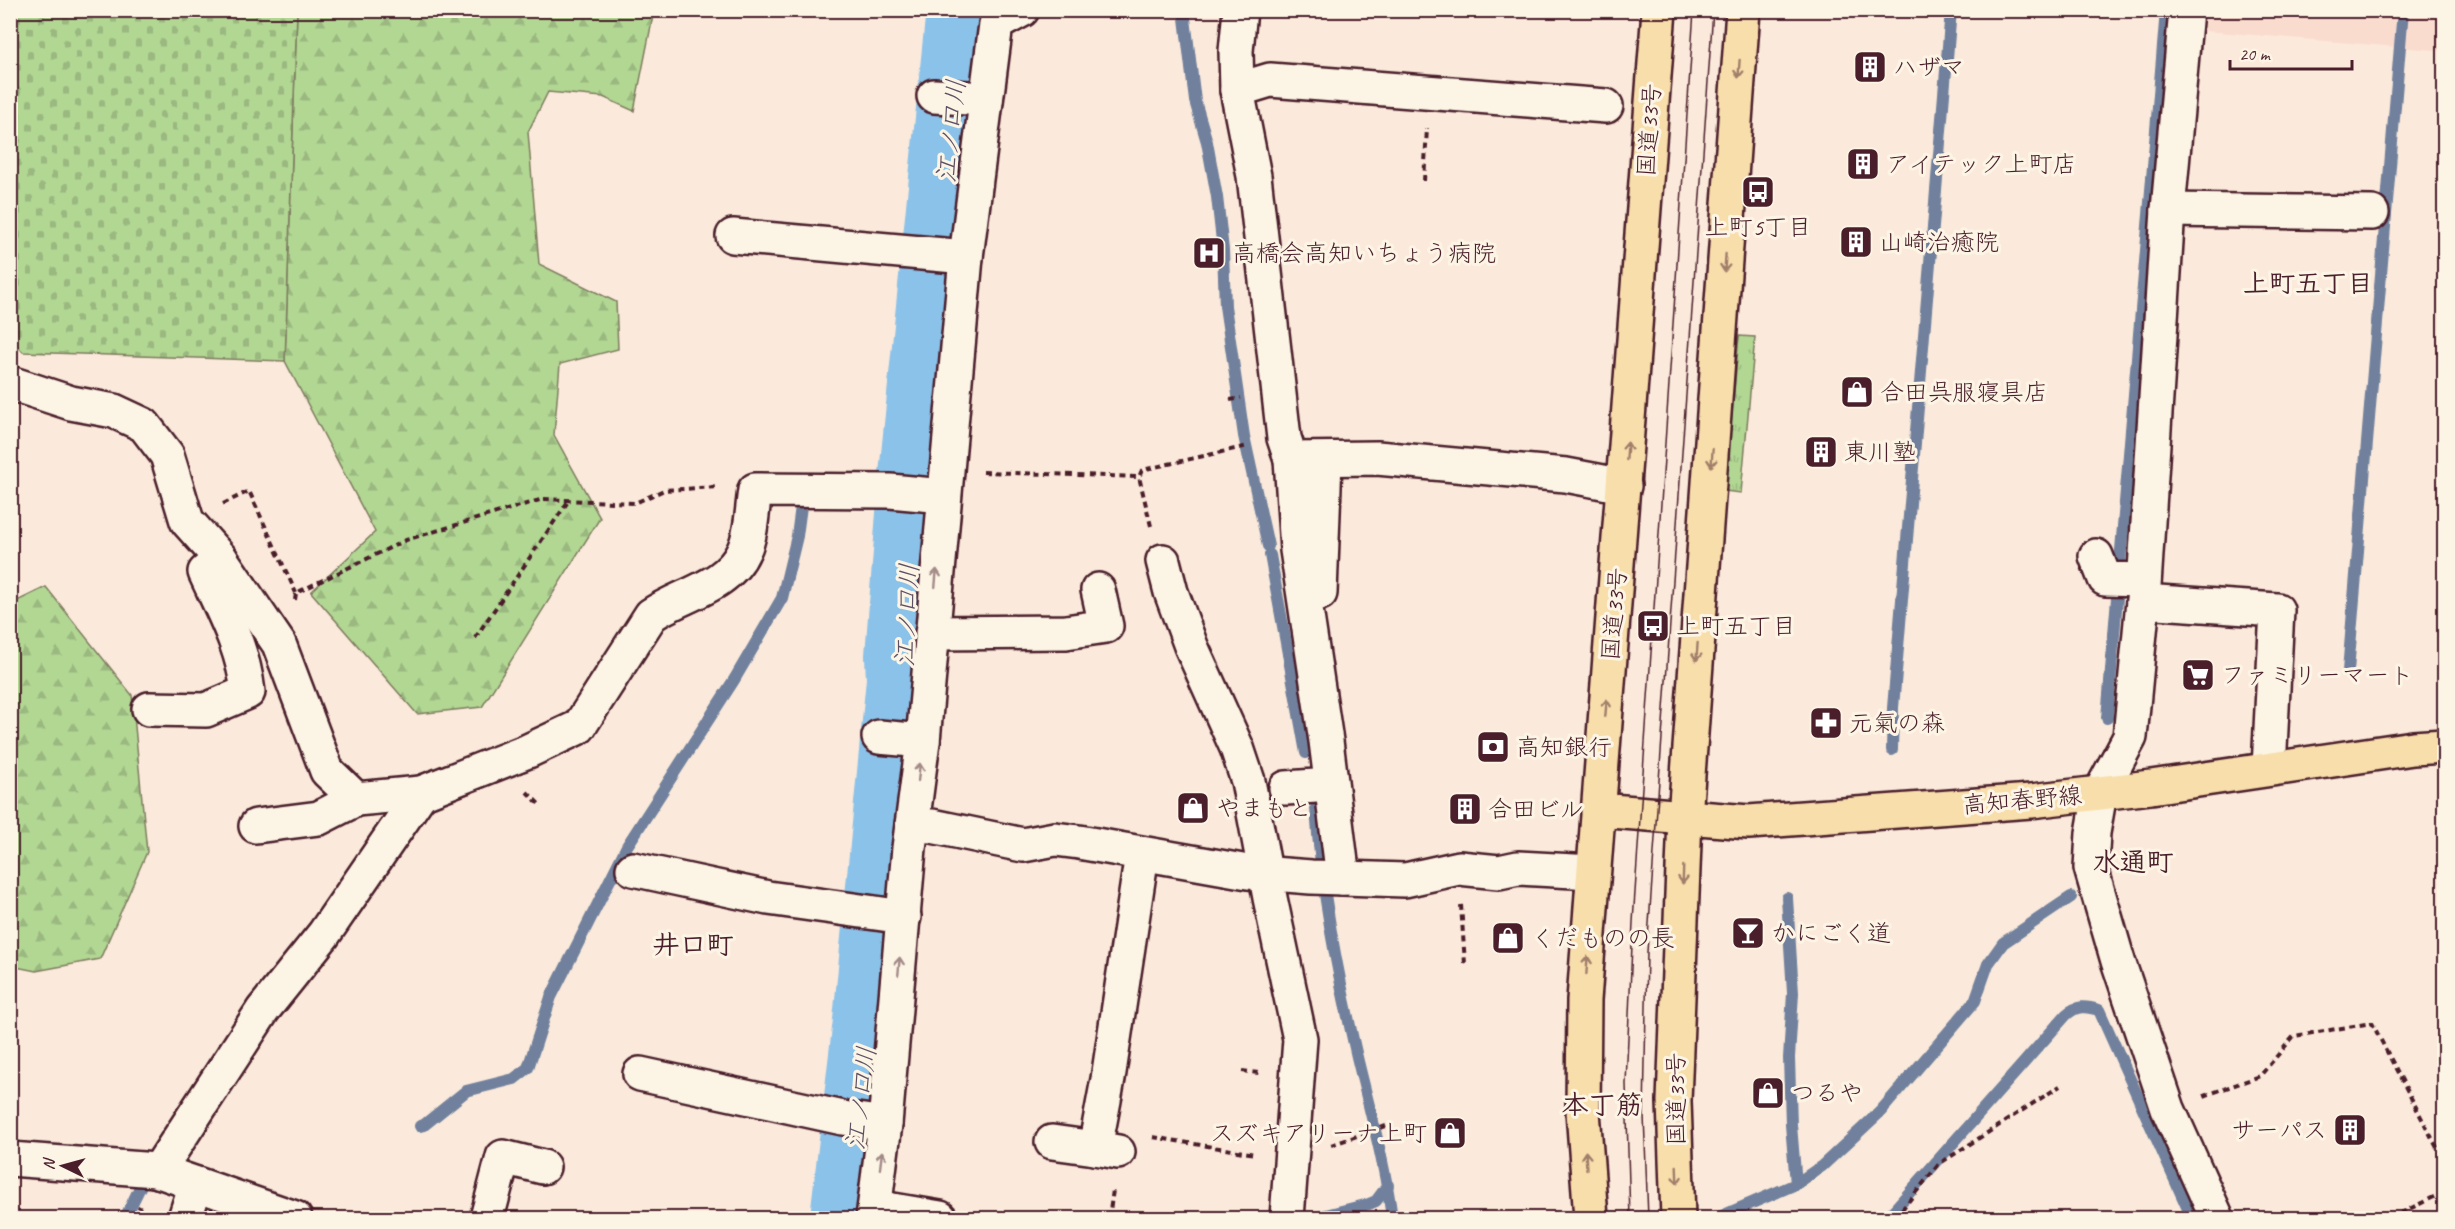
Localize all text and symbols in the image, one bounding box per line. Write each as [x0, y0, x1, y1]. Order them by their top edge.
scale bar [2230, 33, 2352, 71]
text: 20 m [2239, 43, 2272, 65]
building icon: ハザマ [1852, 49, 1888, 85]
place label: ハザマ [1893, 52, 1965, 82]
one-way arrow [1733, 58, 1744, 78]
water label: 江ノ口川 [929, 78, 973, 184]
street label: 国道33号 [1631, 82, 1667, 178]
building icon: アイテック上町店 [1845, 146, 1881, 182]
place label: アイテック上町店 [1886, 149, 2077, 179]
bus stop icon: 上町5丁目 [1740, 174, 1776, 210]
place label: 上町5丁目 [1705, 212, 1811, 242]
building icon: 山崎治癒院 [1838, 224, 1874, 260]
place label: 山崎治癒院 [1879, 227, 1999, 257]
hospital icon: 高橋会高知いちょう病院 [1191, 235, 1227, 271]
place label: 高橋会高知いちょう病院 [1232, 238, 1496, 268]
one-way arrow [1720, 253, 1731, 273]
district label: 上町五丁目 [2243, 267, 2373, 300]
shop icon: 合田呉服寝具店 [1839, 374, 1875, 410]
place label: 合田呉服寝具店 [1880, 377, 2048, 407]
building icon: 東川塾 [1803, 434, 1839, 470]
place label: 東川塾 [1844, 437, 1916, 467]
one-way arrow [1622, 442, 1633, 461]
one-way arrow [1706, 447, 1717, 467]
water label: 江ノ口川 [888, 562, 926, 668]
street label: 国道33号 [1595, 566, 1633, 662]
one-way arrow [931, 569, 942, 589]
bus stop icon: 上町五丁目 [1635, 608, 1671, 644]
place label: 上町五丁目 [1676, 611, 1796, 641]
one-way arrow [1692, 642, 1703, 662]
supermarket icon: ファミリーマート [2180, 657, 2216, 693]
place label: ファミリーマート [2221, 660, 2413, 690]
one-way arrow [1601, 699, 1612, 719]
pharmacy icon: 元氣の森 [1808, 705, 1844, 741]
place label: 元氣の森 [1849, 708, 1945, 738]
bank icon: 高知銀行 [1475, 729, 1511, 765]
place label: 高知銀行 [1516, 732, 1612, 762]
one-way arrow [914, 763, 925, 783]
street label: 高知春野線 [1961, 780, 2083, 820]
shop icon: やまもと [1175, 790, 1211, 826]
building icon: 合田ビル [1447, 791, 1483, 827]
place label: やまもと [1216, 793, 1312, 823]
place label: 合田ビル [1488, 794, 1584, 824]
district label: 水通町 [2093, 845, 2174, 879]
one-way arrow [1677, 865, 1688, 885]
bar icon: かにごく道 [1730, 915, 1766, 951]
place label: かにごく道 [1771, 918, 1891, 948]
shop icon: くだものの長 [1490, 920, 1526, 956]
place label: くだものの長 [1531, 923, 1675, 953]
district label: 井口町 [653, 928, 734, 962]
one-way arrow [1581, 956, 1592, 976]
one-way arrow [894, 957, 905, 977]
water label: 江ノ口川 [838, 1044, 884, 1152]
street label: 国道33号 [1661, 1052, 1691, 1146]
shop icon: つるや [1750, 1075, 1786, 1111]
place label: つるや [1791, 1078, 1863, 1108]
district label: 本丁筋 [1562, 1088, 1643, 1122]
building icon: サーパス [2332, 1112, 2368, 1148]
shop icon: スズキアリーナ上町 [1432, 1115, 1468, 1151]
place label: サーパス [2231, 1115, 2327, 1145]
place label: スズキアリーナ上町 [1210, 1118, 1427, 1148]
north arrow [33, 1136, 93, 1196]
one-way arrow [876, 1151, 887, 1171]
one-way arrow [1581, 1151, 1592, 1171]
text: N [39, 1156, 60, 1171]
one-way arrow [1671, 1165, 1682, 1184]

